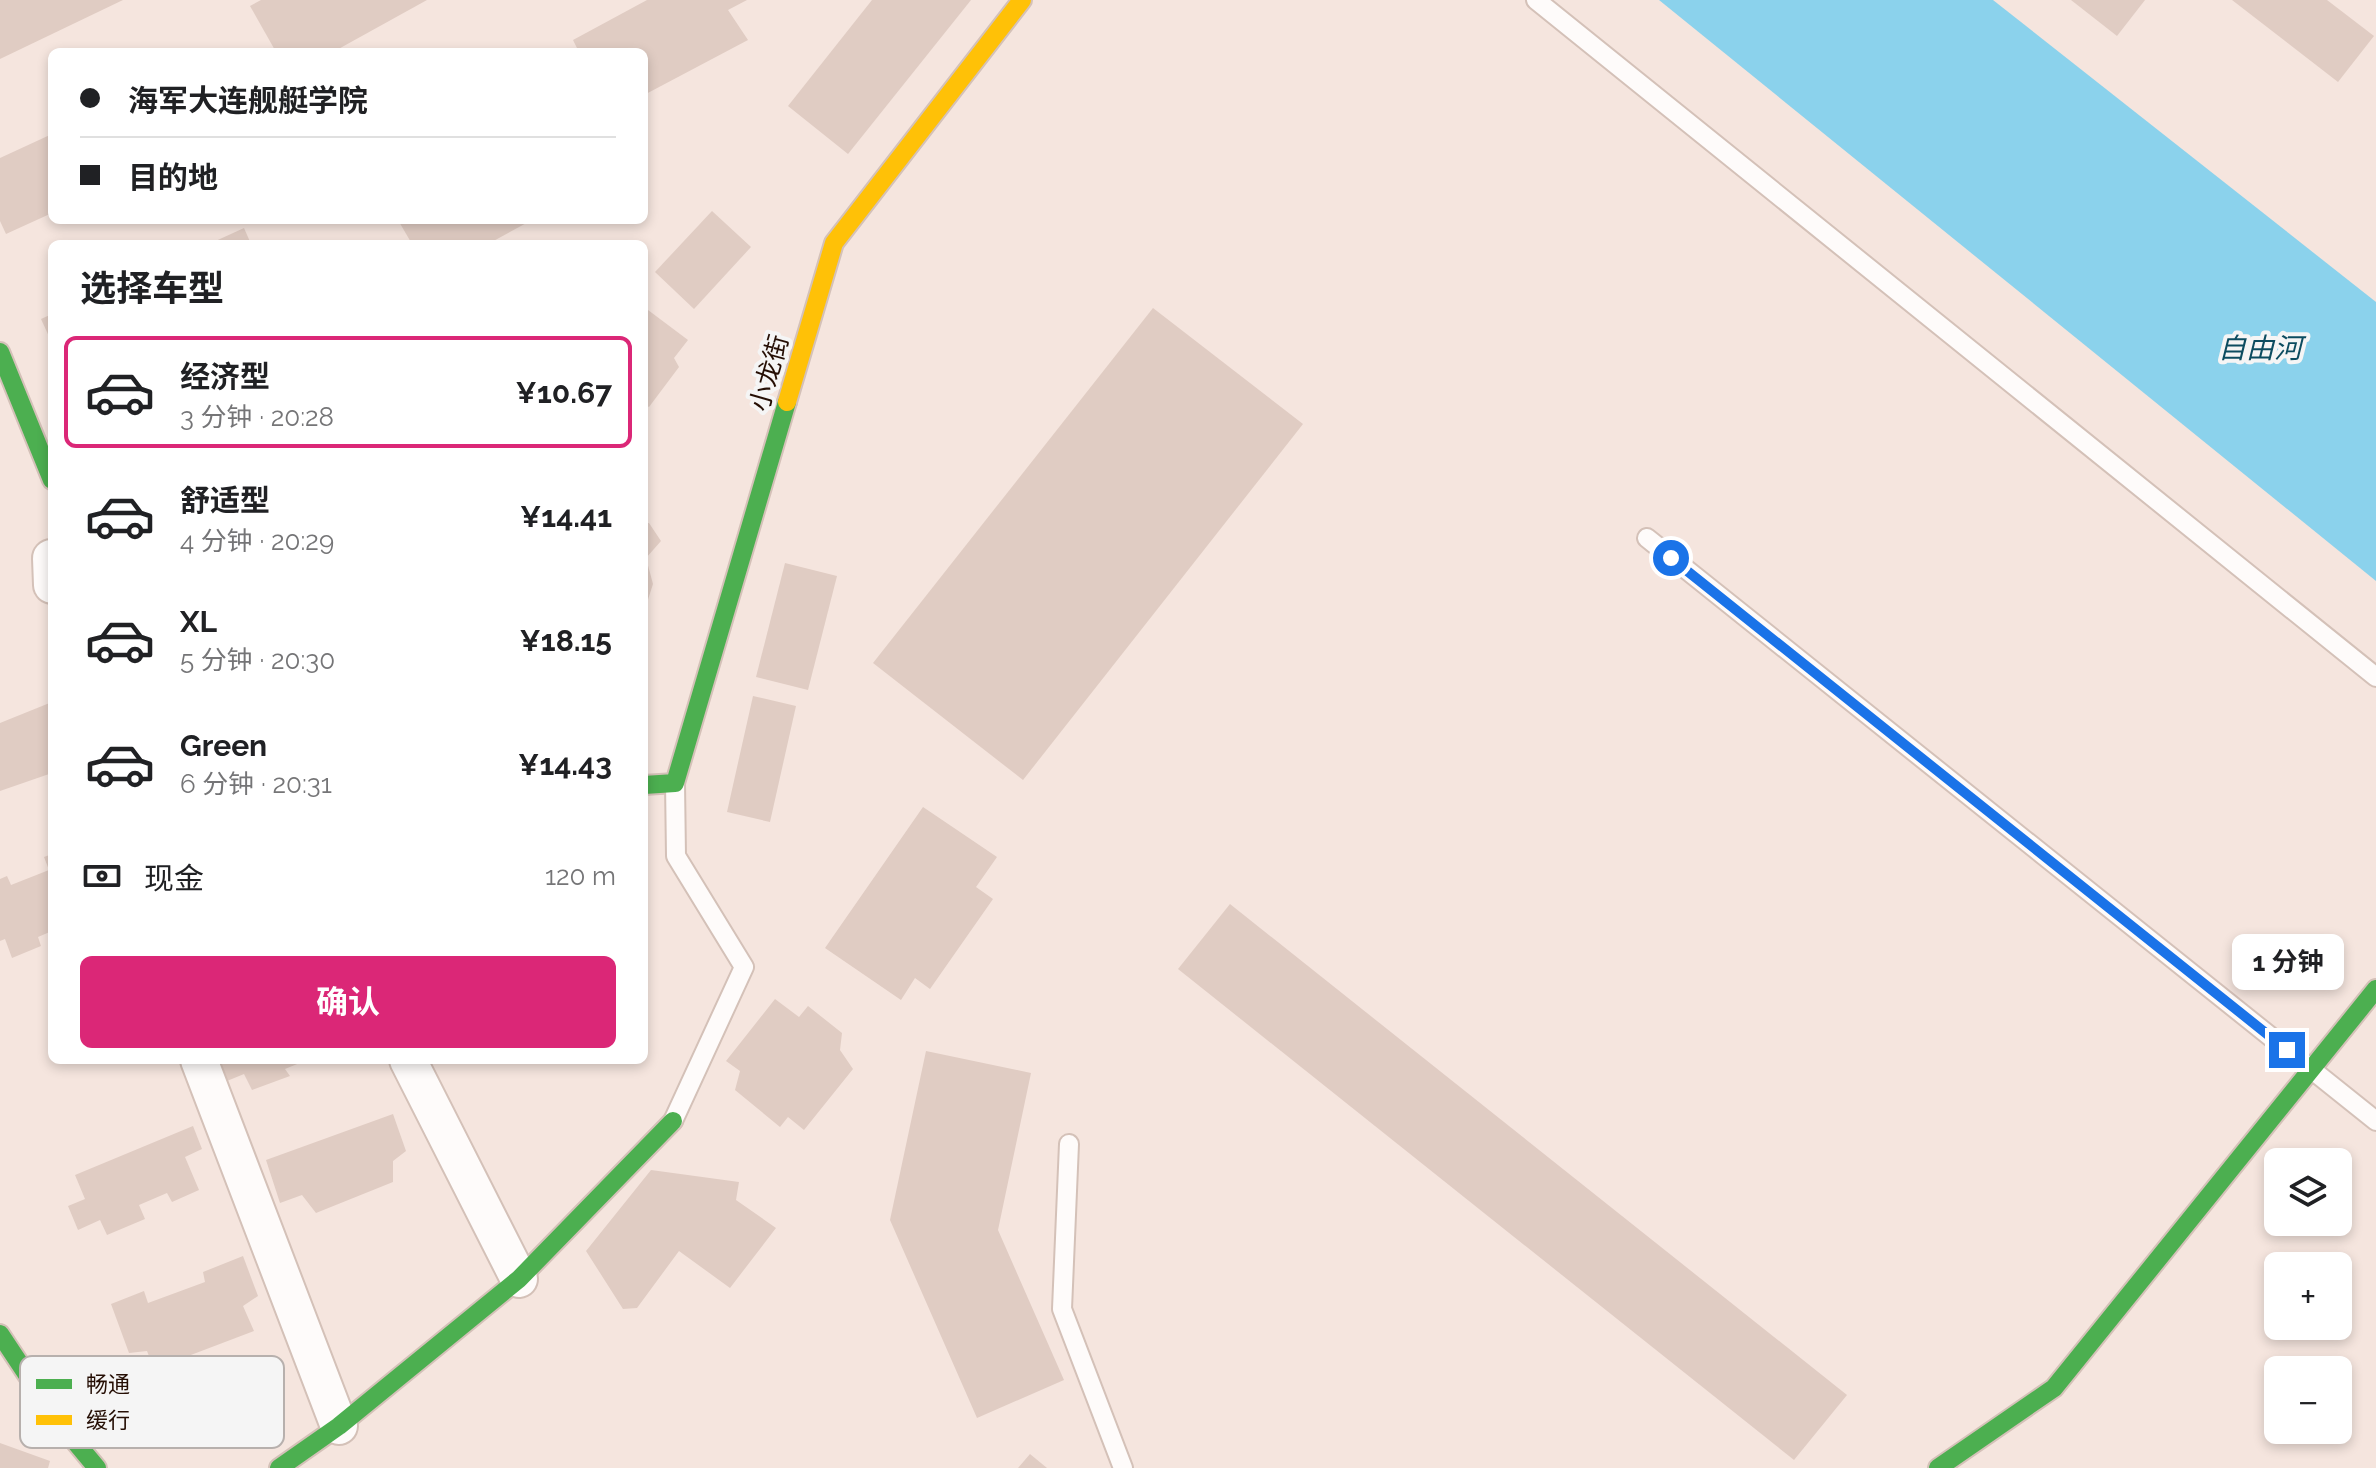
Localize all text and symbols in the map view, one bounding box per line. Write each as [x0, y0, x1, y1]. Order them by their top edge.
text: 海军大连舰艇学院 [128, 83, 368, 118]
text: 目的地 [128, 160, 218, 195]
text: 选择车型 [80, 267, 224, 309]
street label: 小龙街 [744, 331, 794, 415]
water label: 自由河 [2218, 332, 2307, 365]
icon: car [84, 356, 156, 428]
text: 经济型 [180, 359, 270, 394]
text: ¥10.67 [516, 375, 612, 410]
text: 3 分钟 · 20:28 [180, 402, 334, 432]
icon: car [84, 480, 156, 552]
text: 舒适型 [180, 483, 270, 518]
text: ¥14.41 [520, 499, 612, 534]
text: 4 分钟 · 20:29 [180, 526, 334, 556]
route start [1653, 540, 1689, 576]
icon: car [84, 604, 156, 676]
text: XL [180, 604, 217, 639]
text: ¥18.15 [520, 623, 612, 658]
text: 5 分钟 · 20:30 [180, 645, 335, 675]
icon: car [84, 728, 156, 800]
text: Green [180, 728, 267, 763]
text: ¥14.43 [518, 747, 612, 782]
text: 6 分钟 · 20:31 [180, 769, 332, 799]
icon: cash [80, 854, 124, 898]
text: 现金 [144, 861, 204, 896]
text: 120 m [545, 861, 616, 891]
callout: 1 分钟 [2231, 934, 2343, 990]
text: 1 分钟 [2252, 947, 2324, 977]
button: 确认 [80, 956, 616, 1048]
route end [2269, 1032, 2305, 1068]
map controls [2264, 1148, 2352, 1444]
button: layers [2264, 1148, 2352, 1236]
button: + [2264, 1252, 2352, 1340]
legend [20, 1356, 284, 1448]
button: − [2264, 1356, 2352, 1444]
text: 畅通 [86, 1371, 130, 1397]
text: 缓行 [86, 1407, 130, 1433]

